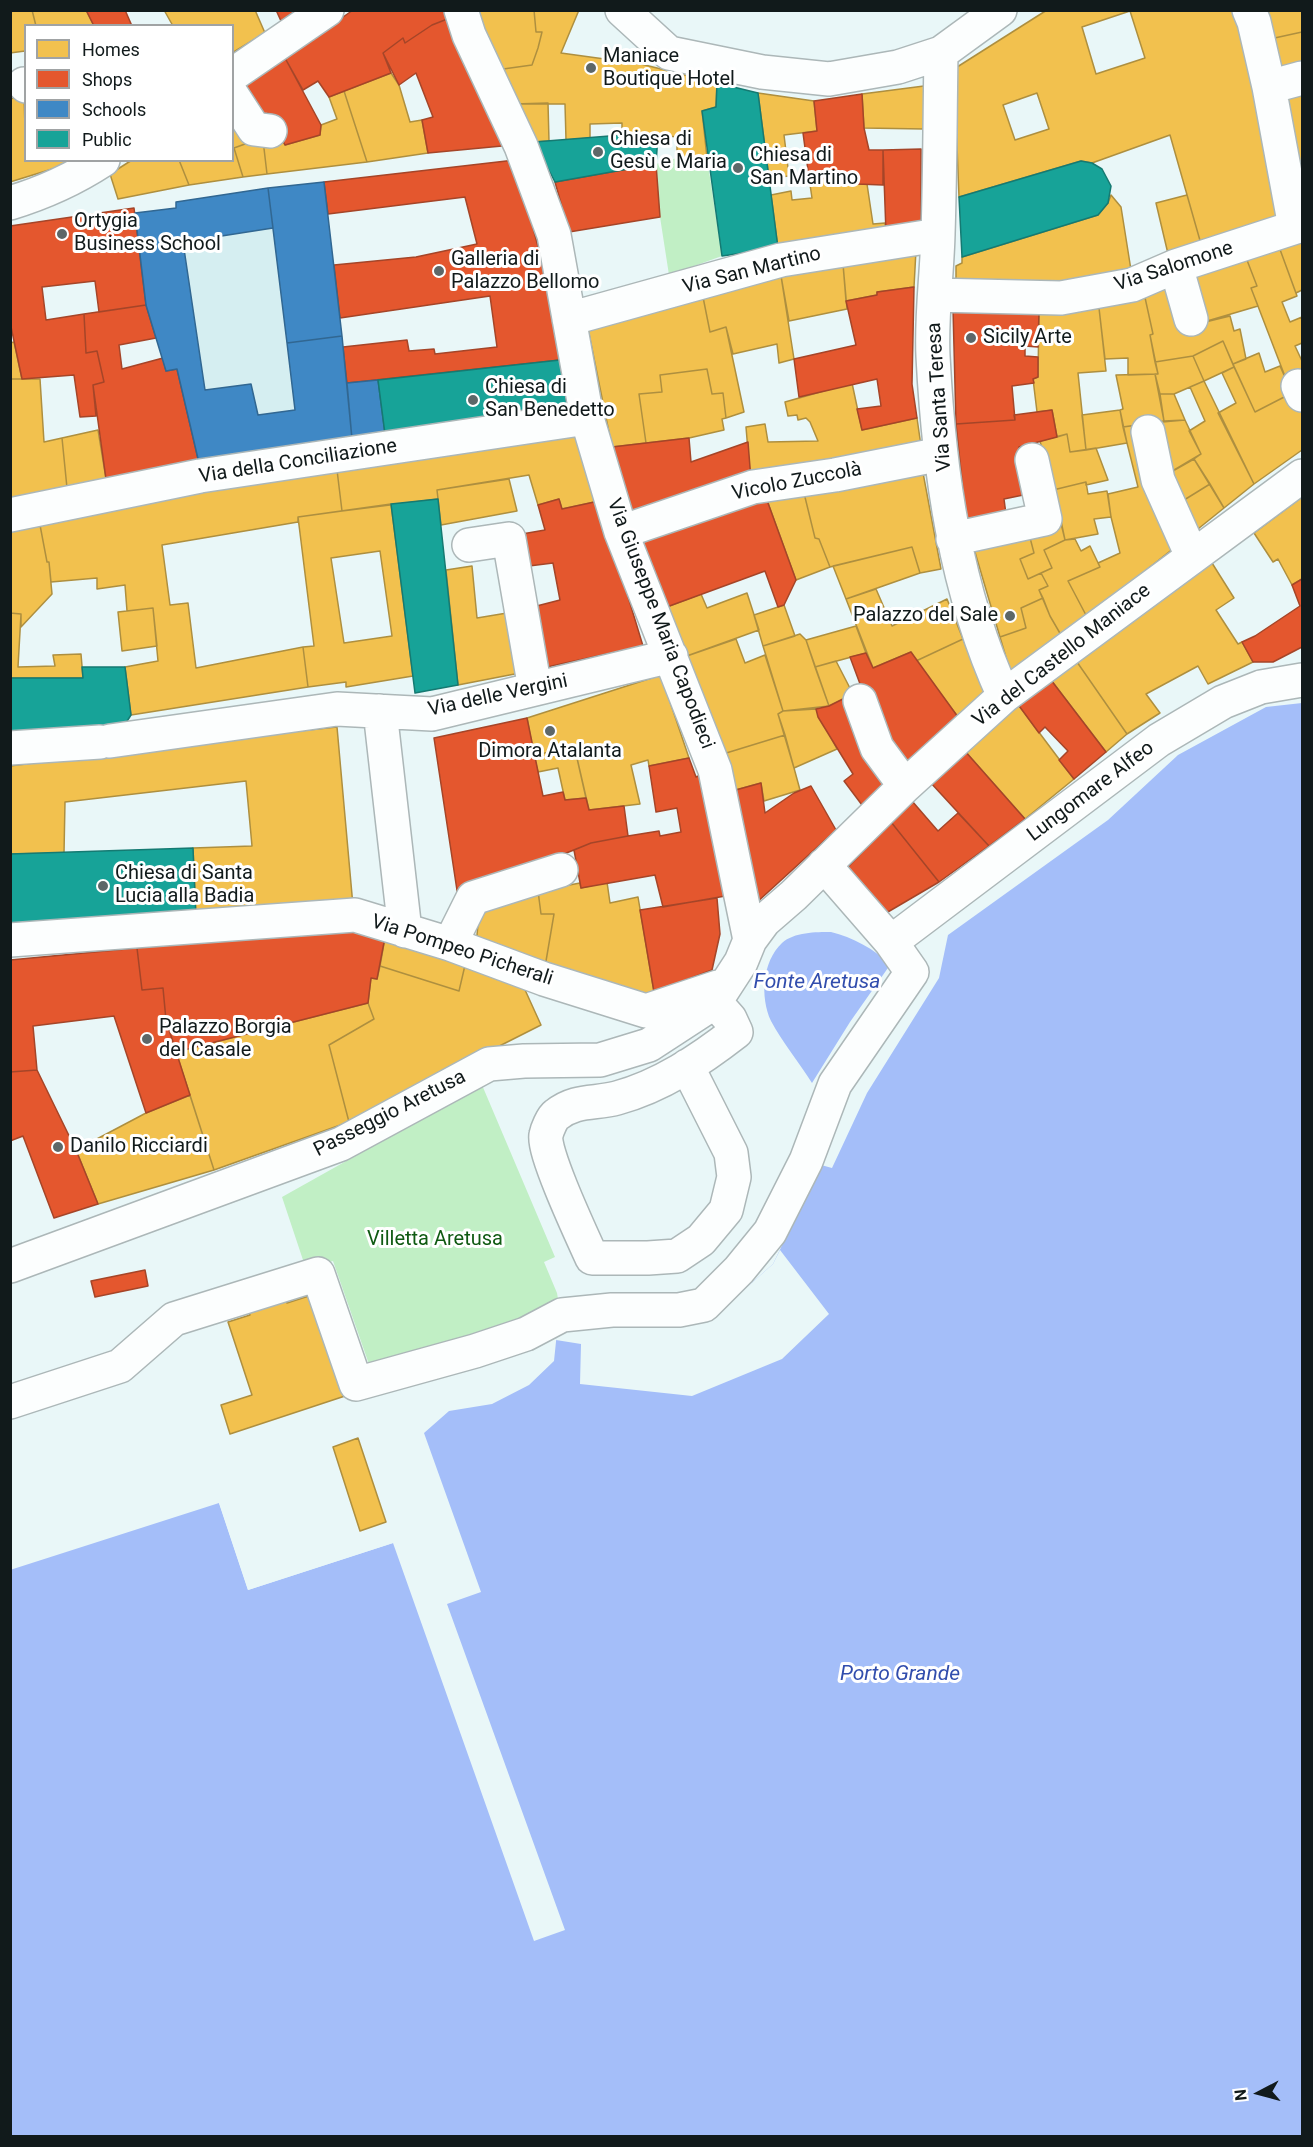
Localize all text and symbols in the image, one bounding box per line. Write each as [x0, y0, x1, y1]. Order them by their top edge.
legend [24, 24, 234, 162]
text: Homes [82, 39, 140, 60]
place label: Maniace Boutique Hotel [603, 45, 735, 92]
marker: Maniace Boutique Hotel [584, 61, 598, 75]
text: Shops [82, 69, 132, 90]
text: Schools [82, 99, 146, 120]
place label: Chiesa di Gesù e Maria [610, 128, 727, 175]
text: Public [82, 129, 132, 150]
place label: Chiesa di San Martino [750, 144, 858, 191]
marker: Chiesa di Gesù e Maria [591, 145, 605, 159]
marker: Chiesa di San Martino [731, 161, 745, 175]
place label: Ortygia Business School [74, 210, 221, 257]
marker: Ortygia Business School [55, 227, 69, 241]
street label: Via Salomone [1112, 237, 1236, 297]
street label: Via San Martino [680, 242, 824, 300]
place label: Galleria di Palazzo Bellomo [451, 248, 599, 295]
marker: Galleria di Palazzo Bellomo [432, 264, 446, 278]
street label: Via Santa Teresa [923, 322, 957, 472]
place label: Sicily Arte [983, 326, 1072, 350]
marker: Sicily Arte [964, 331, 978, 345]
place label: Chiesa di San Benedetto [485, 376, 615, 423]
marker: Chiesa di San Benedetto [466, 393, 480, 407]
street label: Via della Conciliazione [197, 434, 399, 490]
street label: Vicolo Zuccolà [730, 458, 864, 506]
street label: Via Giuseppe Maria Capodieci [601, 495, 719, 753]
street label: Via del Castello Maniace [968, 579, 1156, 733]
place label: Palazzo del Sale [853, 604, 998, 628]
marker: Palazzo del Sale [1003, 609, 1017, 623]
street label: Via delle Vergini [426, 669, 570, 723]
marker: Dimora Atalanta [543, 724, 557, 738]
street label: Lungomare Alfeo [1023, 737, 1159, 847]
place label: Dimora Atalanta [478, 740, 622, 764]
place label: Chiesa di Santa Lucia alla Badia [115, 862, 254, 909]
marker: Chiesa di Santa Lucia alla Badia [96, 879, 110, 893]
street label: Via Pompeo Picherali [368, 910, 556, 992]
water label: Fonte Aretusa [754, 970, 880, 996]
place label: Palazzo Borgia del Casale [159, 1016, 292, 1063]
marker: Palazzo Borgia del Casale [140, 1032, 154, 1046]
street label: Passeggio Aretusa [310, 1065, 470, 1163]
place label: Danilo Ricciardi [70, 1135, 208, 1159]
marker: Danilo Ricciardi [51, 1140, 65, 1154]
park label: Villetta Aretusa [367, 1228, 503, 1252]
water label: Porto Grande [840, 1662, 960, 1688]
north arrow [1229, 2063, 1289, 2123]
text: N [1231, 2088, 1251, 2102]

